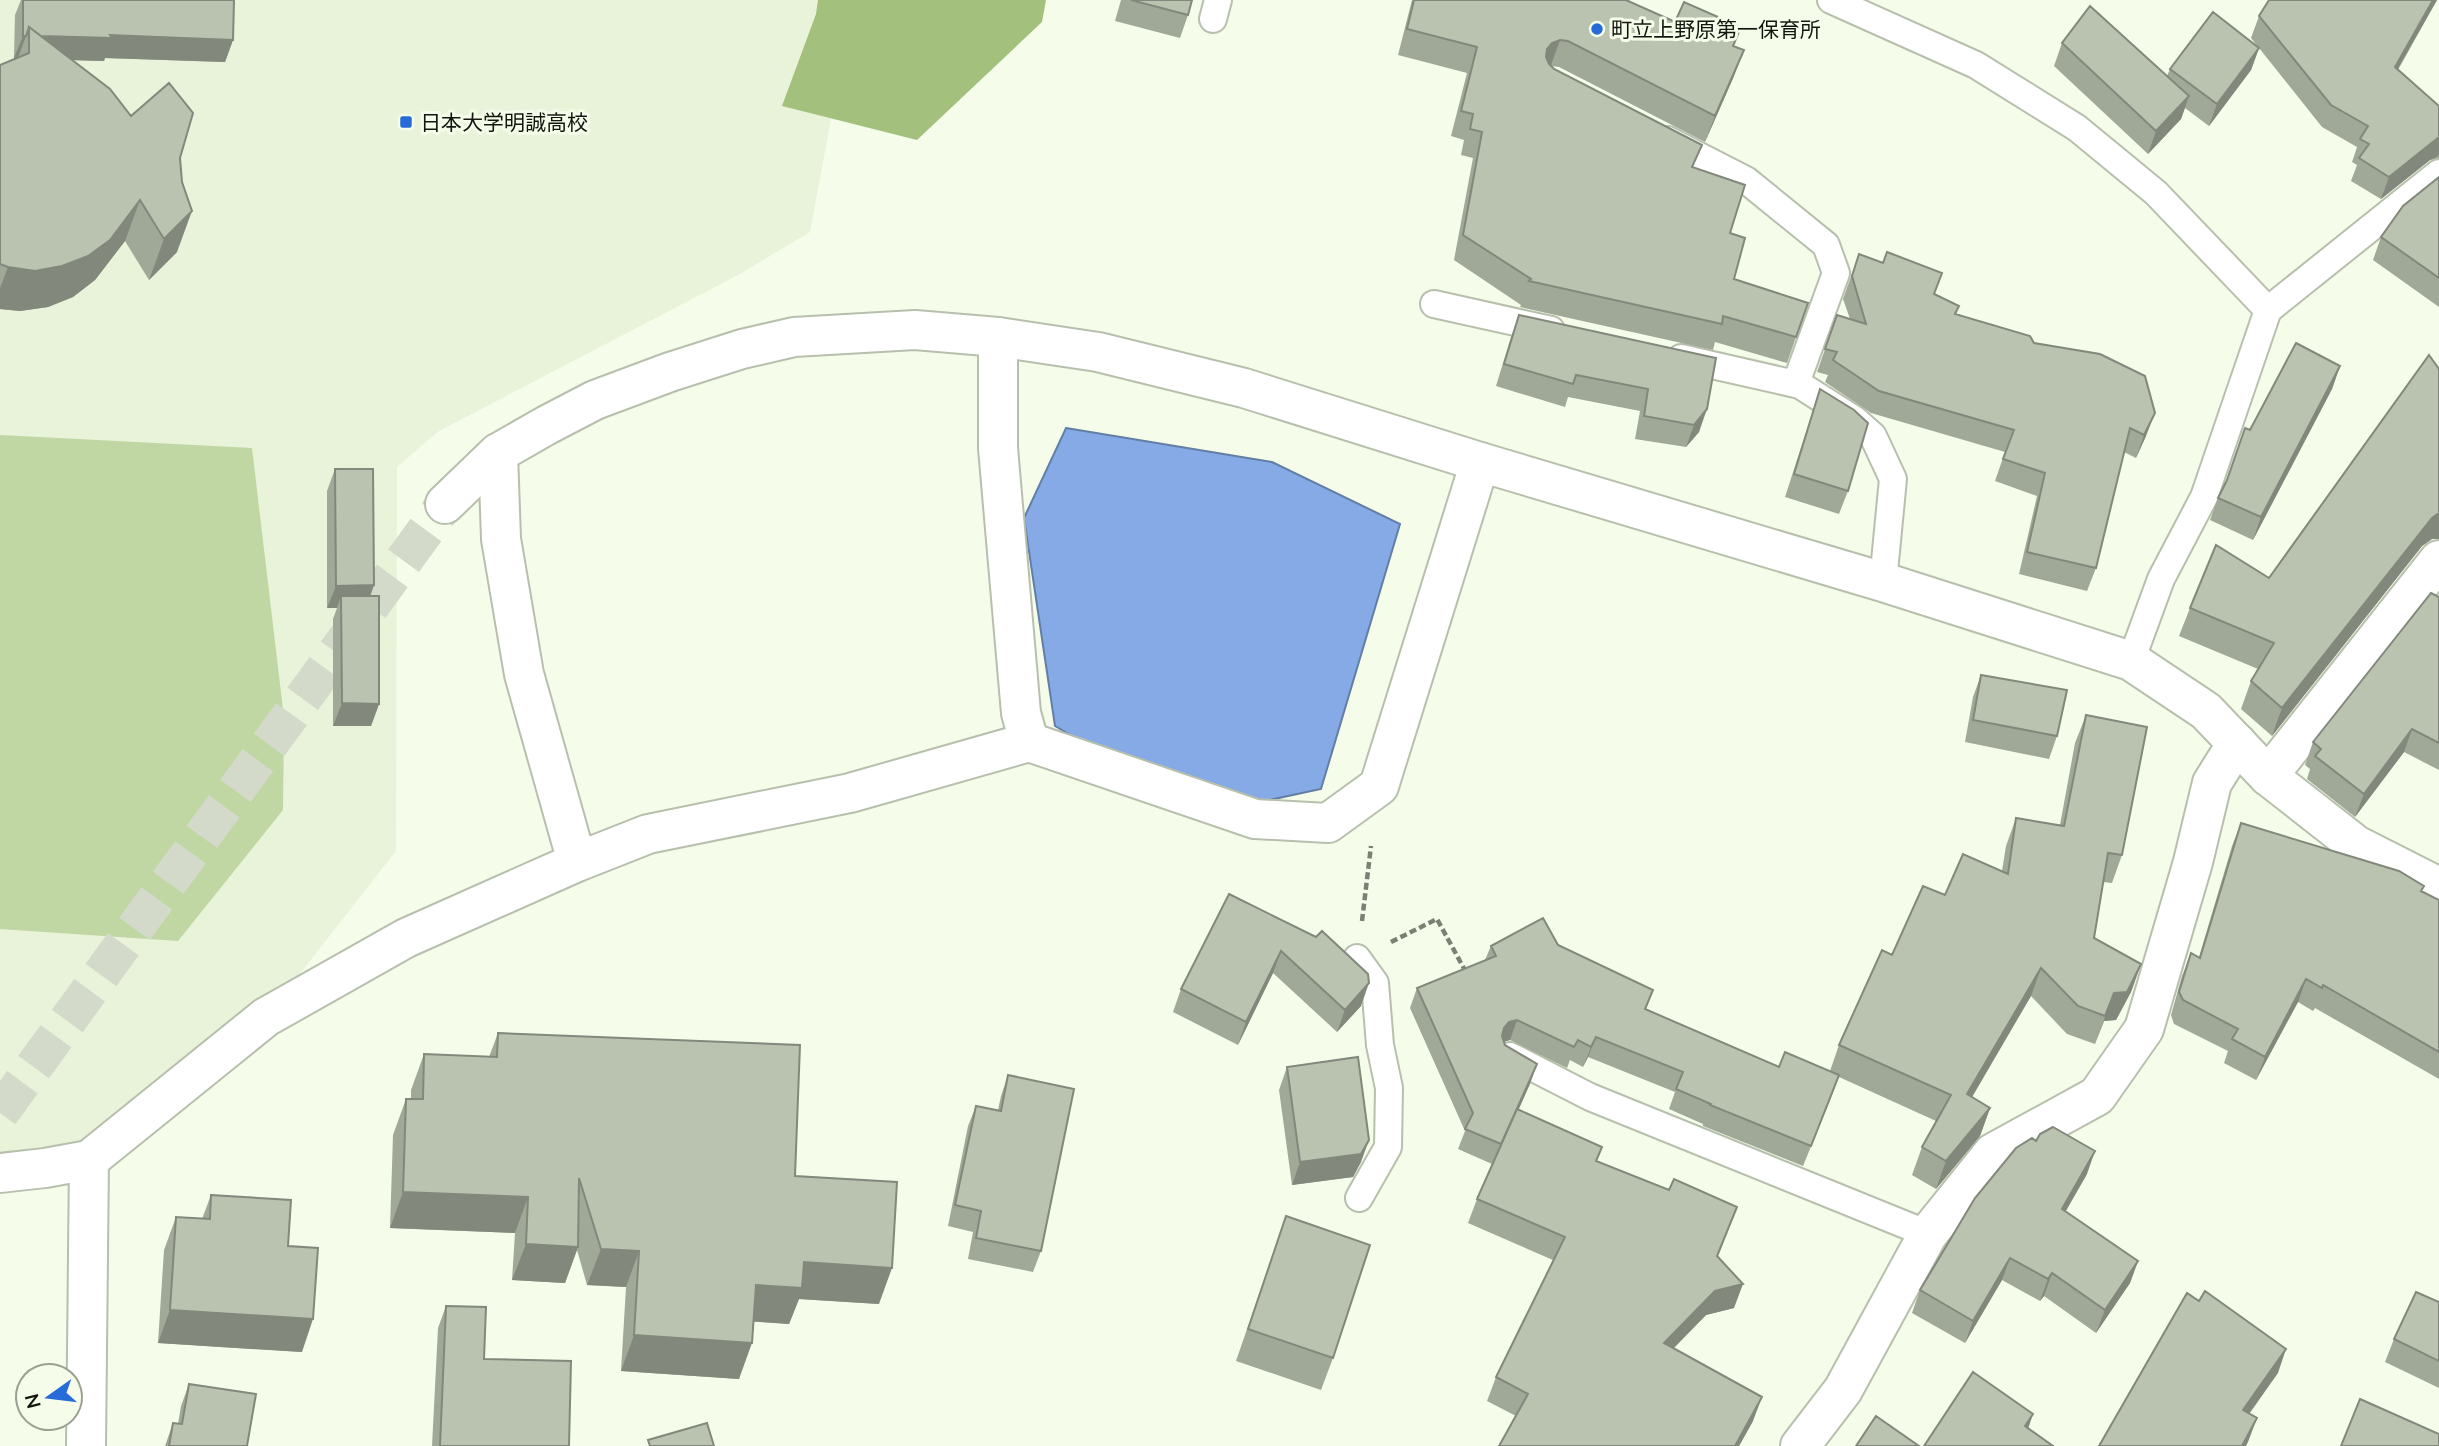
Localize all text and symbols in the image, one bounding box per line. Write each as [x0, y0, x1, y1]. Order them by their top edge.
place label: 町立上野原第一保育所 [1611, 16, 1821, 42]
marker: 町立上野原第一保育所 [1589, 21, 1605, 37]
place label: 日本大学明誠高校 [420, 109, 588, 135]
marker: 日本大学明誠高校 [398, 114, 414, 130]
north arrow [14, 1362, 84, 1432]
text: N [19, 1391, 46, 1411]

